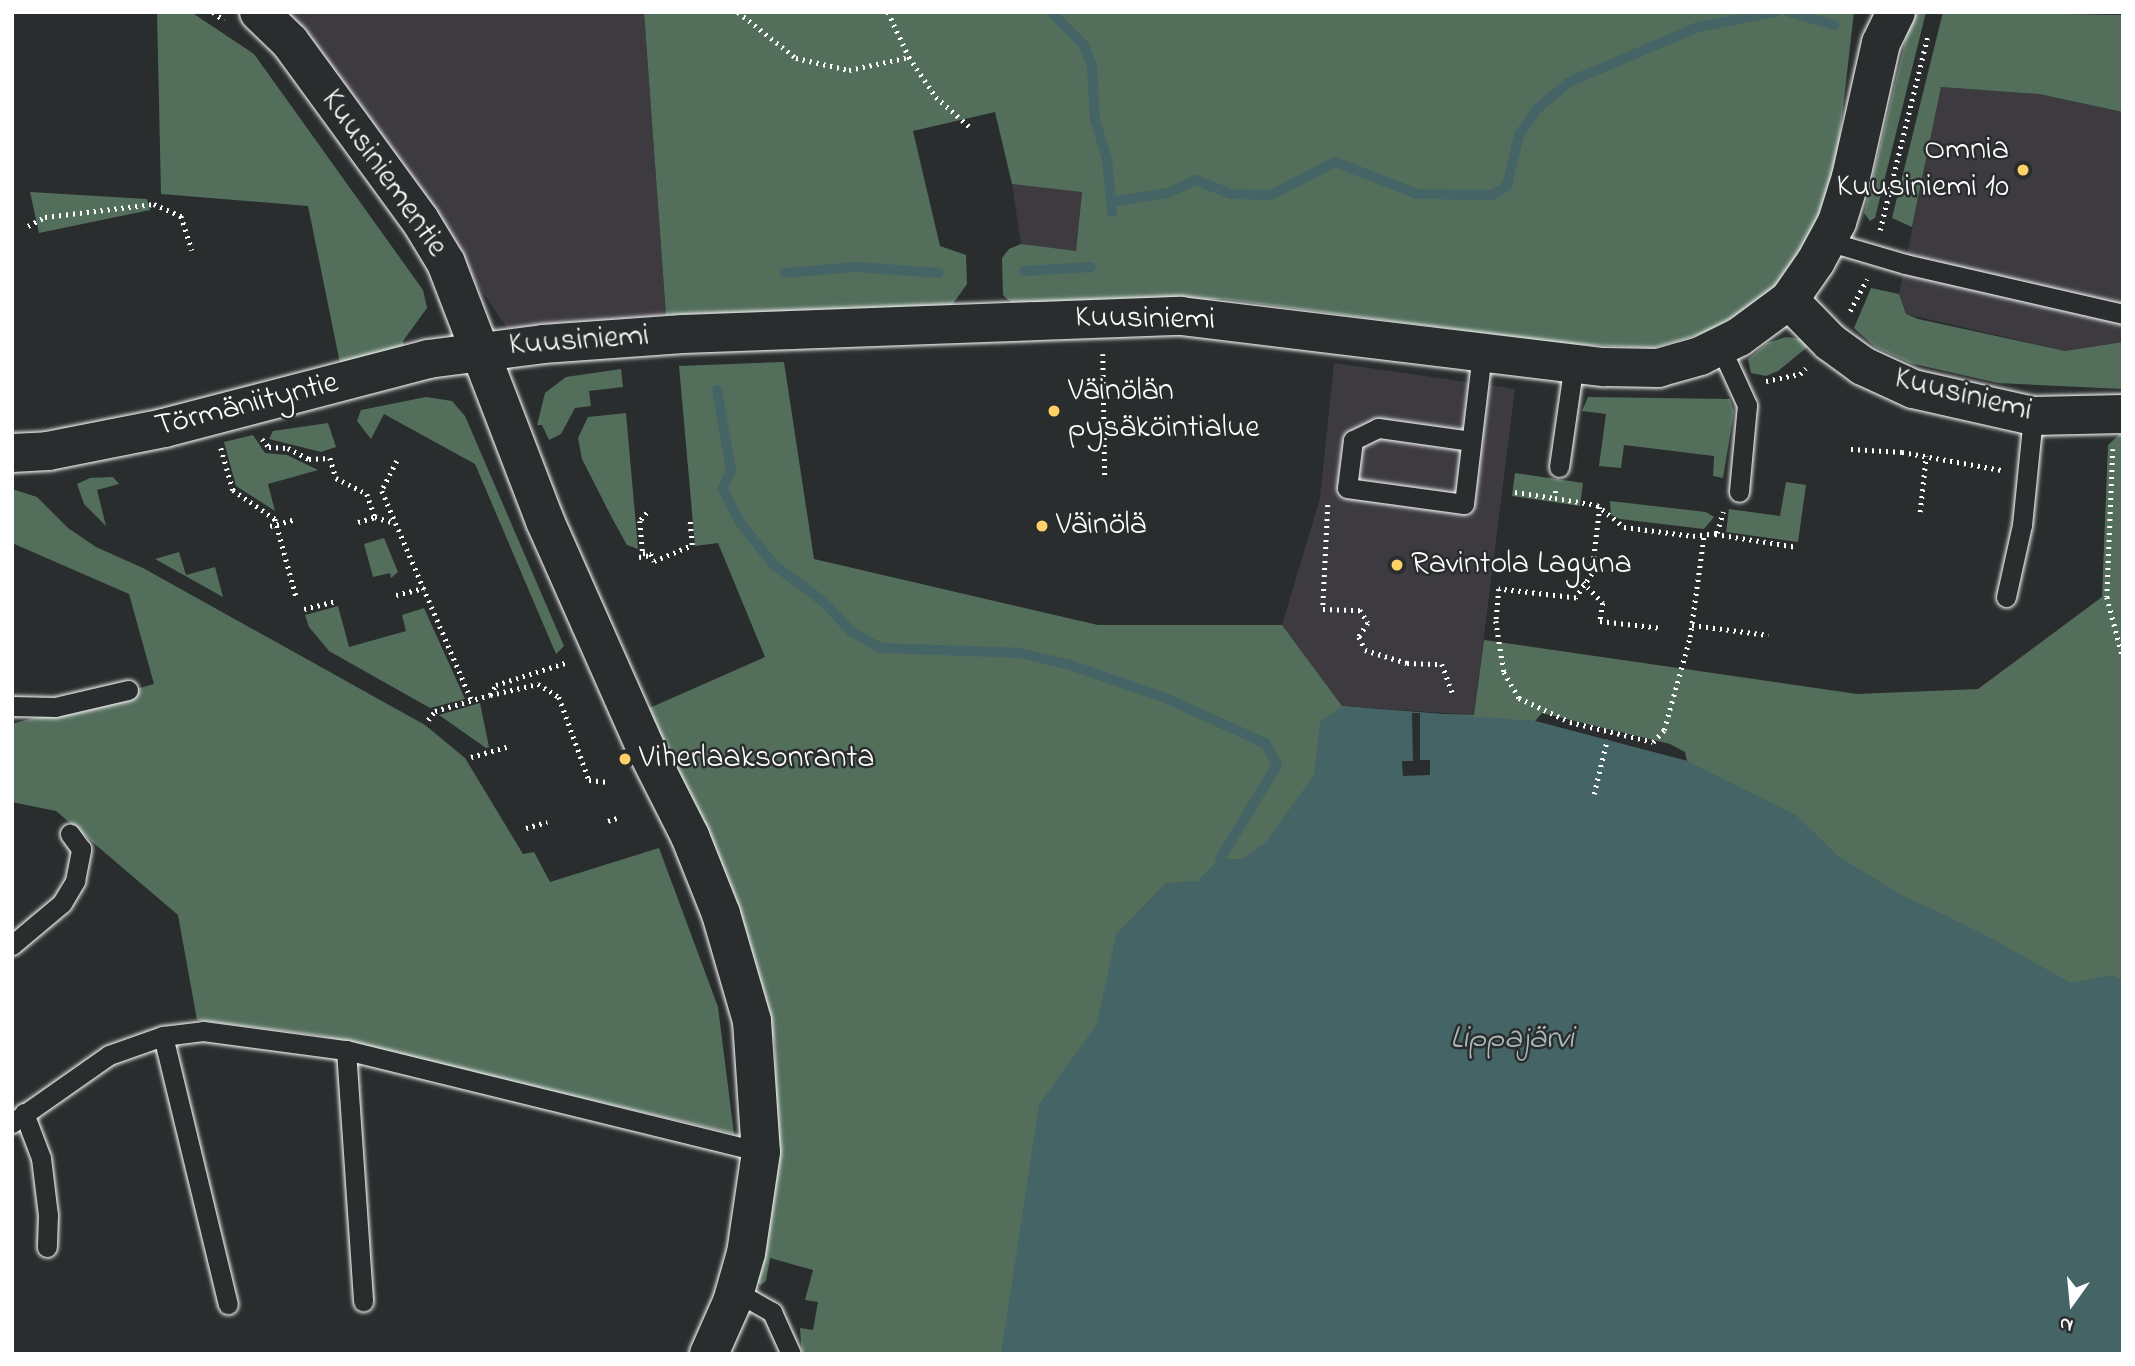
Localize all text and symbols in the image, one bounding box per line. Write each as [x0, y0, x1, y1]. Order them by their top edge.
street label: Kuusiniementie [311, 83, 455, 265]
place label: Omnia Kuusiniemi 10 [1837, 133, 2009, 208]
marker: Omnia Kuusiniemi 10 [2015, 162, 2031, 178]
street label: Kuusiniemi [1074, 300, 1216, 340]
street label: Kuusiniemi [508, 318, 650, 366]
street label: Kuusiniemi [1890, 360, 2036, 432]
street label: Törmäniityntie [152, 365, 342, 447]
place label: Väinölän pysäköintialue [1068, 374, 1260, 449]
marker: Väinölän pysäköintialue [1046, 403, 1062, 419]
place label: Väinölä [1056, 507, 1146, 545]
marker: Väinölä [1034, 518, 1050, 534]
place label: Ravintola Laguna [1411, 546, 1632, 584]
marker: Ravintola Laguna [1389, 557, 1405, 573]
place label: Viherlaaksonranta [639, 740, 875, 778]
marker: Viherlaaksonranta [617, 751, 633, 767]
water label: Lippajärvi [1450, 1020, 1574, 1060]
north arrow [2037, 1268, 2107, 1338]
text: N [2057, 1309, 2076, 1338]

